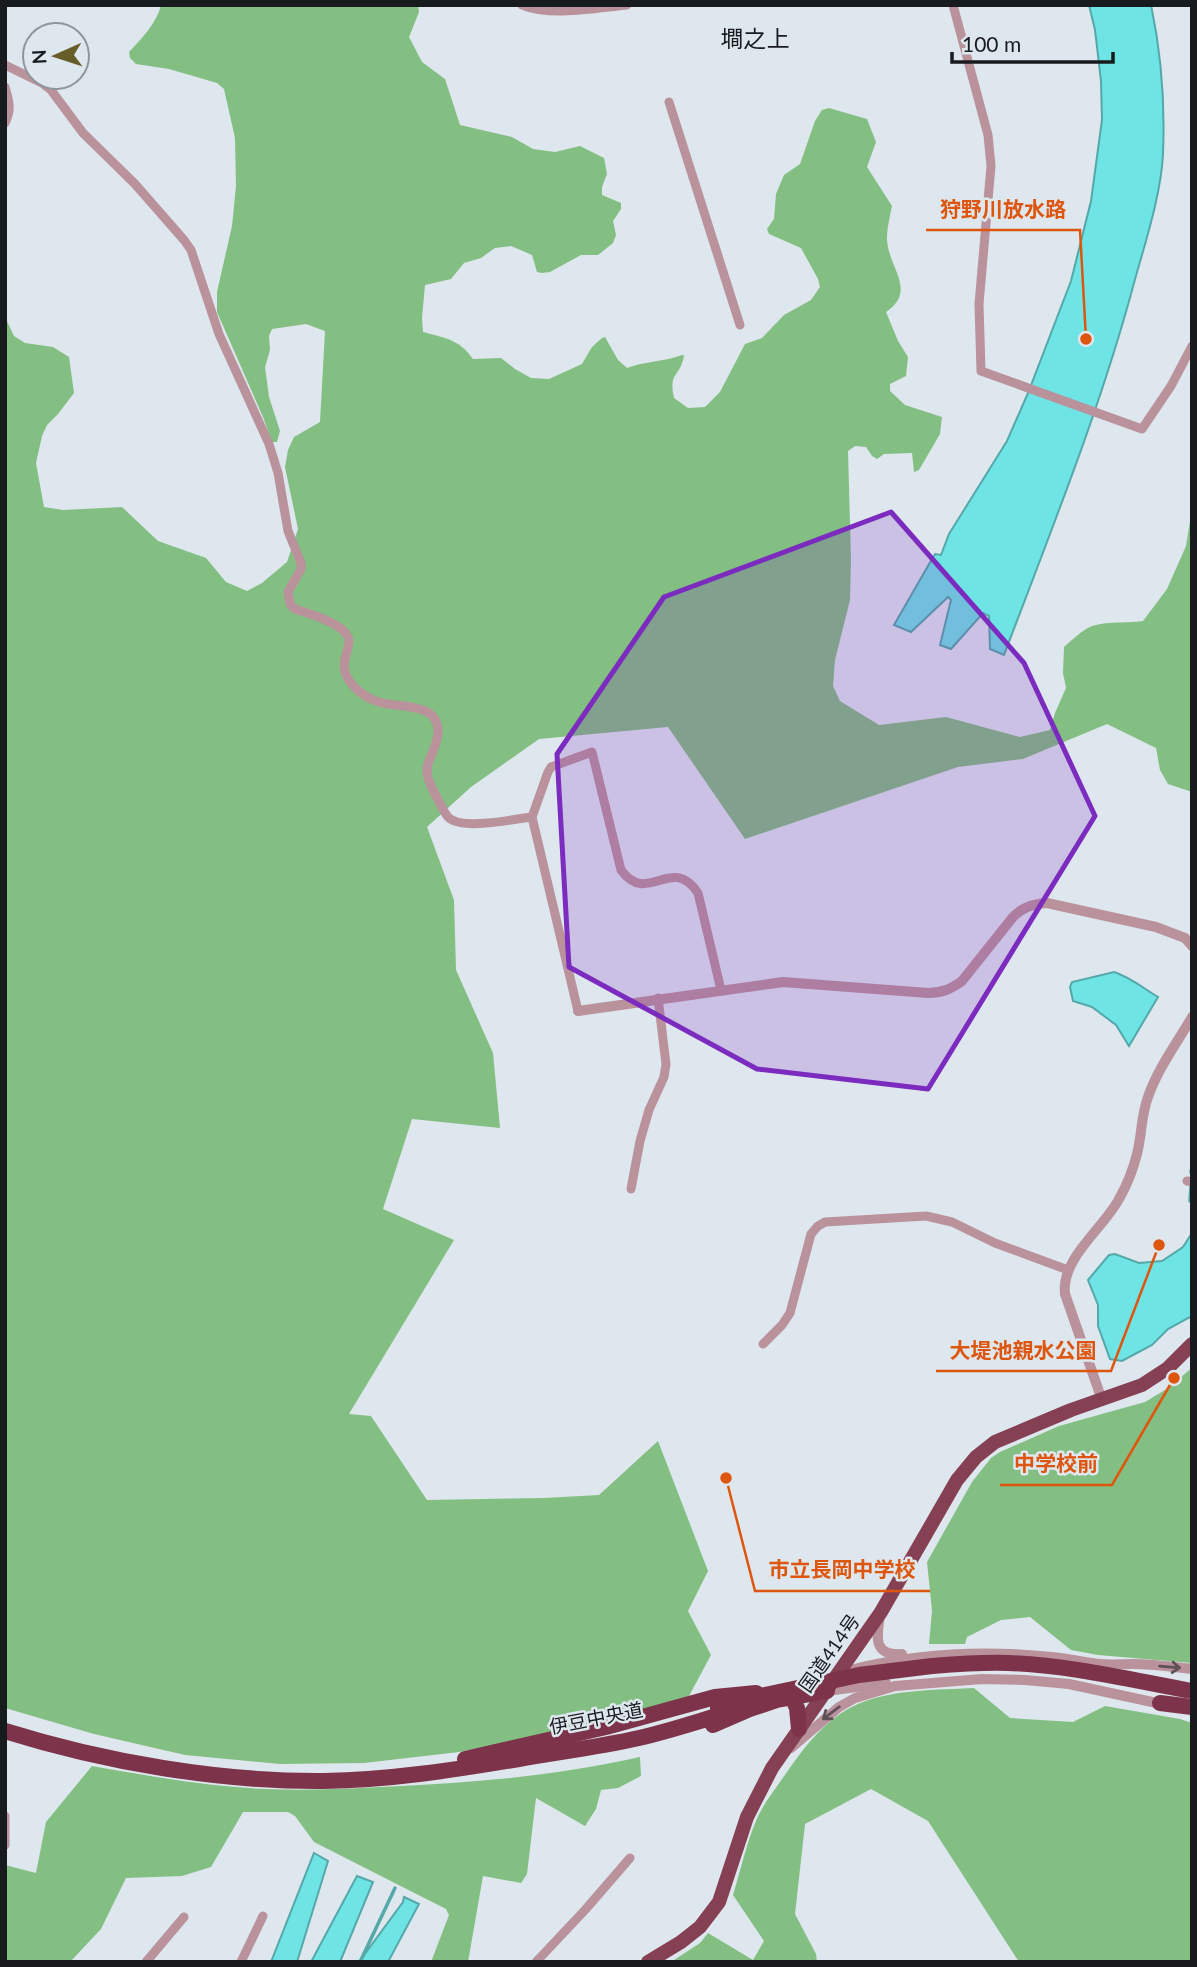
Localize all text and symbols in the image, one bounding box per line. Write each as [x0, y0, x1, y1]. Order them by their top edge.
north arrow [21, 21, 91, 91]
scale bar [952, 21, 1113, 65]
district label: 墹之上 [721, 24, 790, 52]
text: 100 m [962, 31, 1021, 56]
text: N [27, 49, 50, 65]
callout: 狩野川放水路 [926, 188, 1080, 230]
text: 狩野川放水路 [940, 196, 1066, 221]
callout: 大堤池親水公園 [936, 1329, 1111, 1371]
text: 大堤池親水公園 [950, 1337, 1097, 1362]
callout: 中学校前 [1000, 1443, 1112, 1485]
text: 中学校前 [1014, 1450, 1098, 1475]
callout: 市立長岡中学校 [755, 1549, 930, 1591]
text: 市立長岡中学校 [769, 1556, 916, 1581]
street label: 国道414号 [793, 1609, 864, 1696]
one-way arrow [1158, 1661, 1181, 1674]
street label: 伊豆中央道 [547, 1697, 645, 1738]
one-way arrow [822, 1706, 841, 1721]

